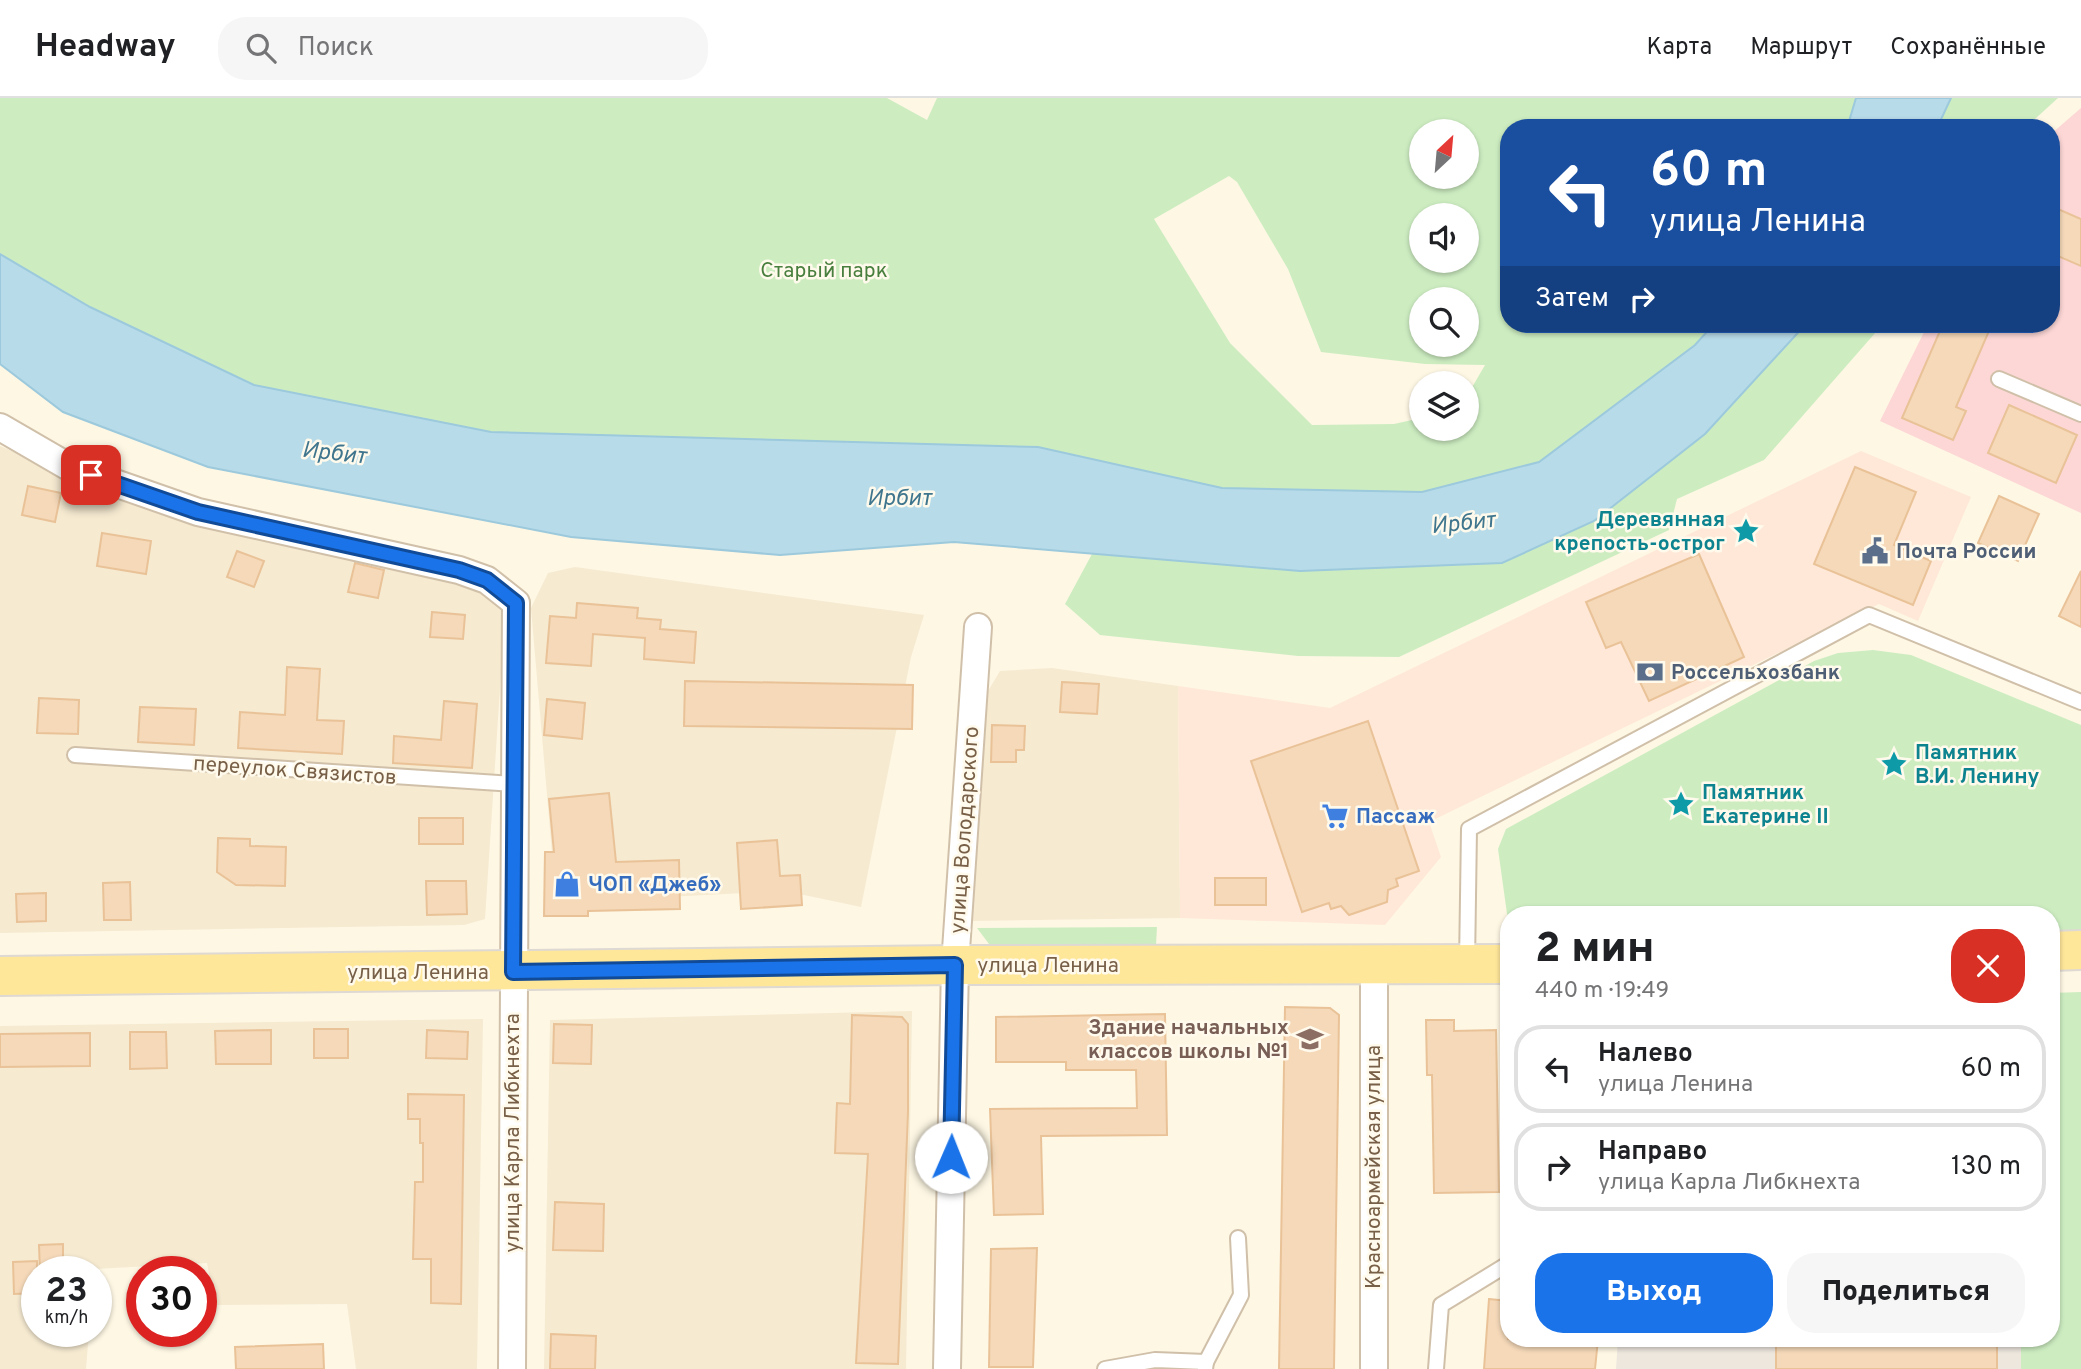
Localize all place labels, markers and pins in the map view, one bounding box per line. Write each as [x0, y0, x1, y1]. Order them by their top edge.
pin [61, 445, 121, 505]
place label: Деревянная крепость-острог [1554, 507, 1725, 558]
place icon: Деревянная крепость-острог [1731, 516, 1761, 546]
public building icon: Почта России [1860, 536, 1890, 566]
place label: Почта России [1896, 539, 2036, 566]
bank icon: Россельхозбанк [1635, 657, 1665, 687]
place label: Россельхозбанк [1671, 660, 1840, 687]
place label: Памятник В.И. Ленину [1915, 740, 2040, 791]
place icon: Памятник В.И. Ленину [1879, 749, 1909, 779]
place label: Памятник Екатерине II [1702, 780, 1829, 831]
place icon: Памятник Екатерине II [1666, 789, 1696, 819]
supermarket icon: Пассаж [1320, 801, 1350, 831]
place label: Пассаж [1356, 804, 1435, 831]
shop icon: ЧОП «Джеб» [552, 869, 582, 899]
place label: ЧОП «Джеб» [588, 872, 721, 899]
place label: Здание начальных классов школы №1 [1088, 1015, 1289, 1066]
school or university icon: Здание начальных классов школы №1 [1295, 1024, 1325, 1054]

